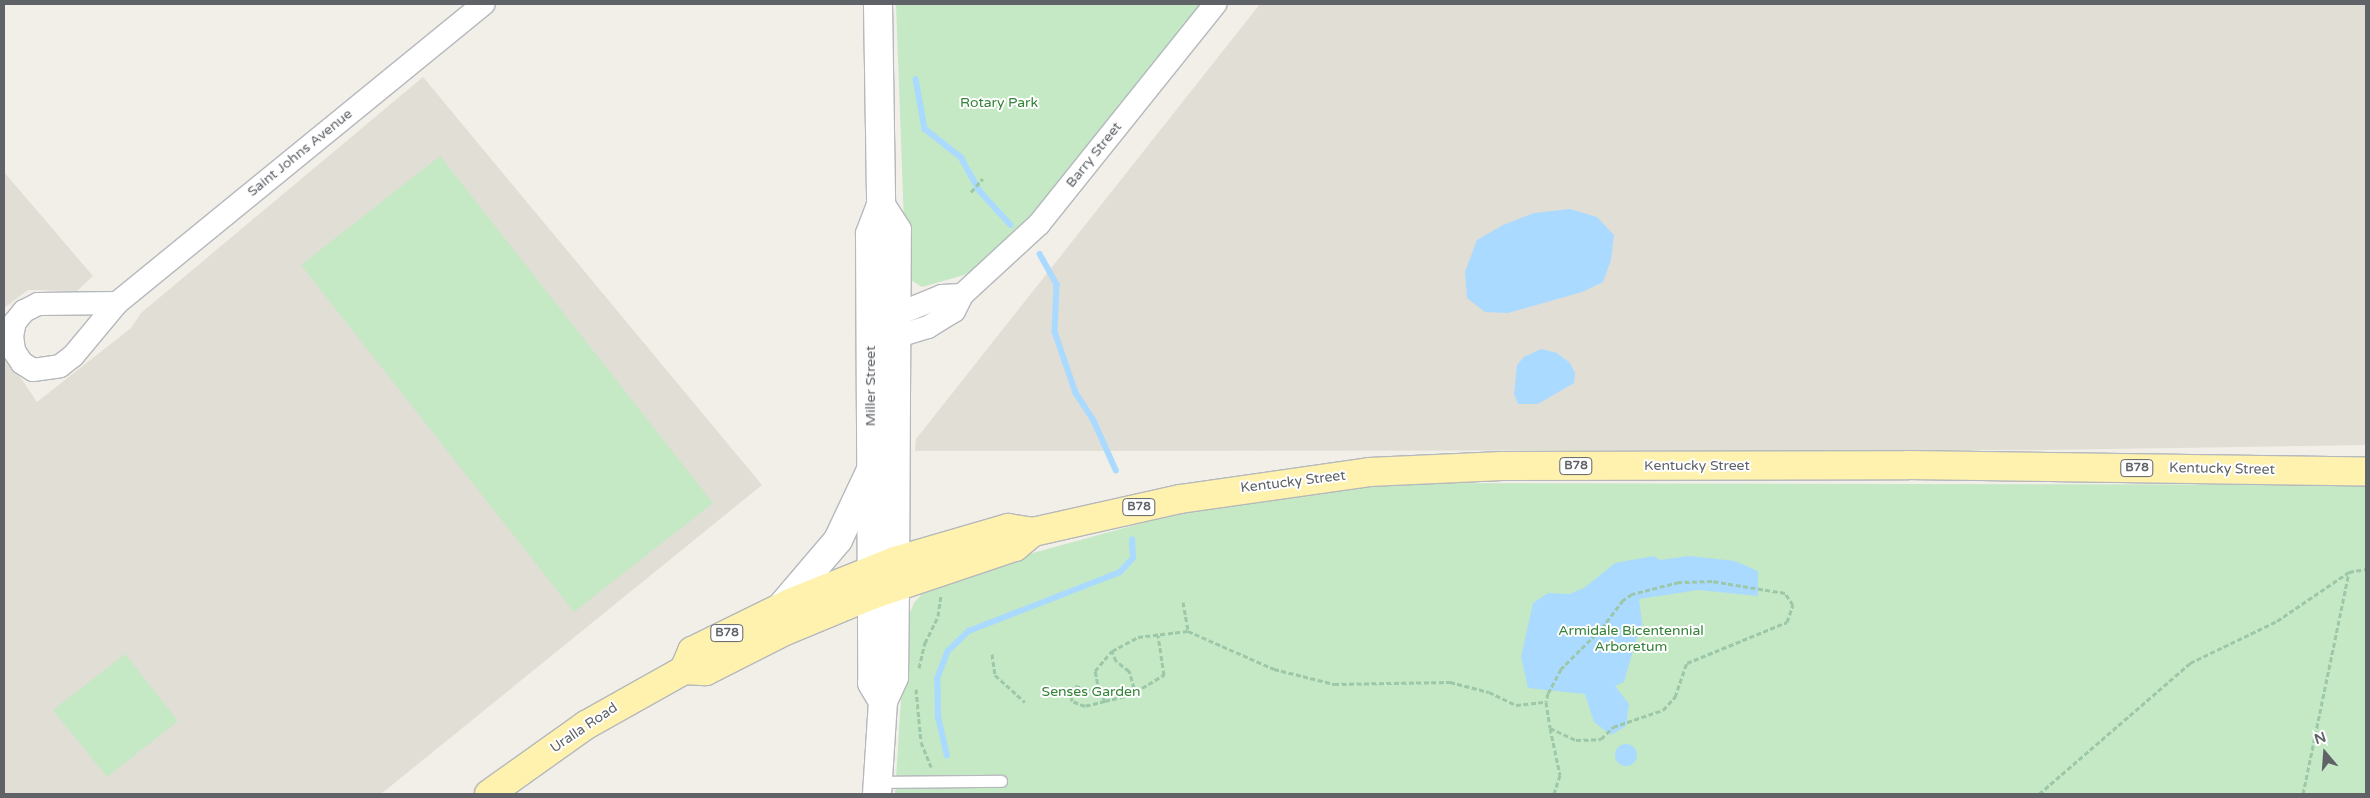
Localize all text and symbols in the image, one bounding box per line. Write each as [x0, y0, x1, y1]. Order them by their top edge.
park label: Rotary Park [960, 95, 1038, 111]
street label: Saint Johns Avenue [244, 106, 356, 200]
street label: Barry Street [1062, 119, 1126, 191]
street label: Miller Street [863, 346, 879, 426]
road number: B78 [1558, 456, 1594, 476]
street label: Kentucky Street [1644, 458, 1750, 474]
road number: B78 [2120, 458, 2154, 478]
street label: Kentucky Street [2169, 460, 2275, 478]
street label: Kentucky Street [1239, 467, 1347, 497]
road number: B78 [1122, 498, 1156, 516]
park label: Armidale Bicentennial Arboretum [1558, 623, 1704, 656]
road number: B78 [710, 624, 744, 642]
park label: Senses Garden [1042, 684, 1140, 700]
street label: Uralla Road [547, 699, 621, 757]
north arrow [2300, 728, 2350, 778]
text: N [2312, 728, 2328, 748]

